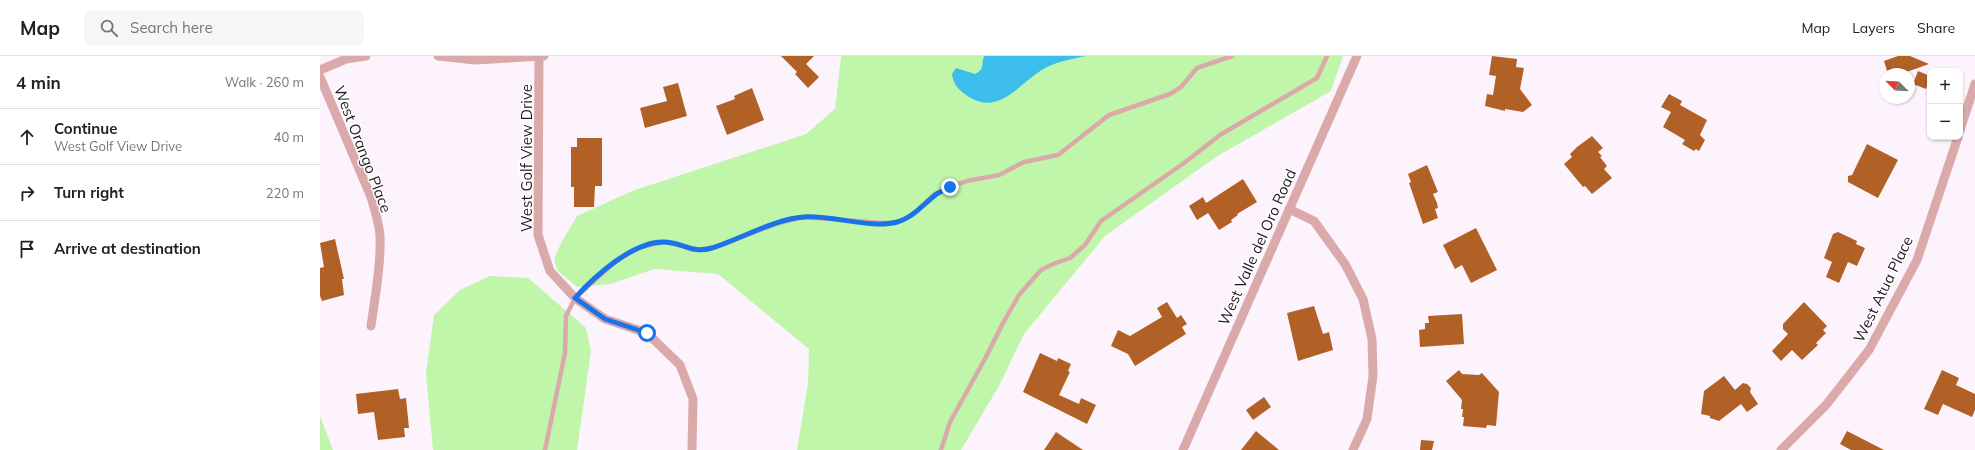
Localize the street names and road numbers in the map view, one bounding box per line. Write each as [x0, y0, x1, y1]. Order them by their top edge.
street label: West Orango Place [330, 83, 396, 215]
street label: West Golf View Drive [517, 84, 536, 232]
street label: West Valle del Oro Road [1214, 166, 1300, 328]
street label: West Atua Place [1849, 233, 1917, 345]

